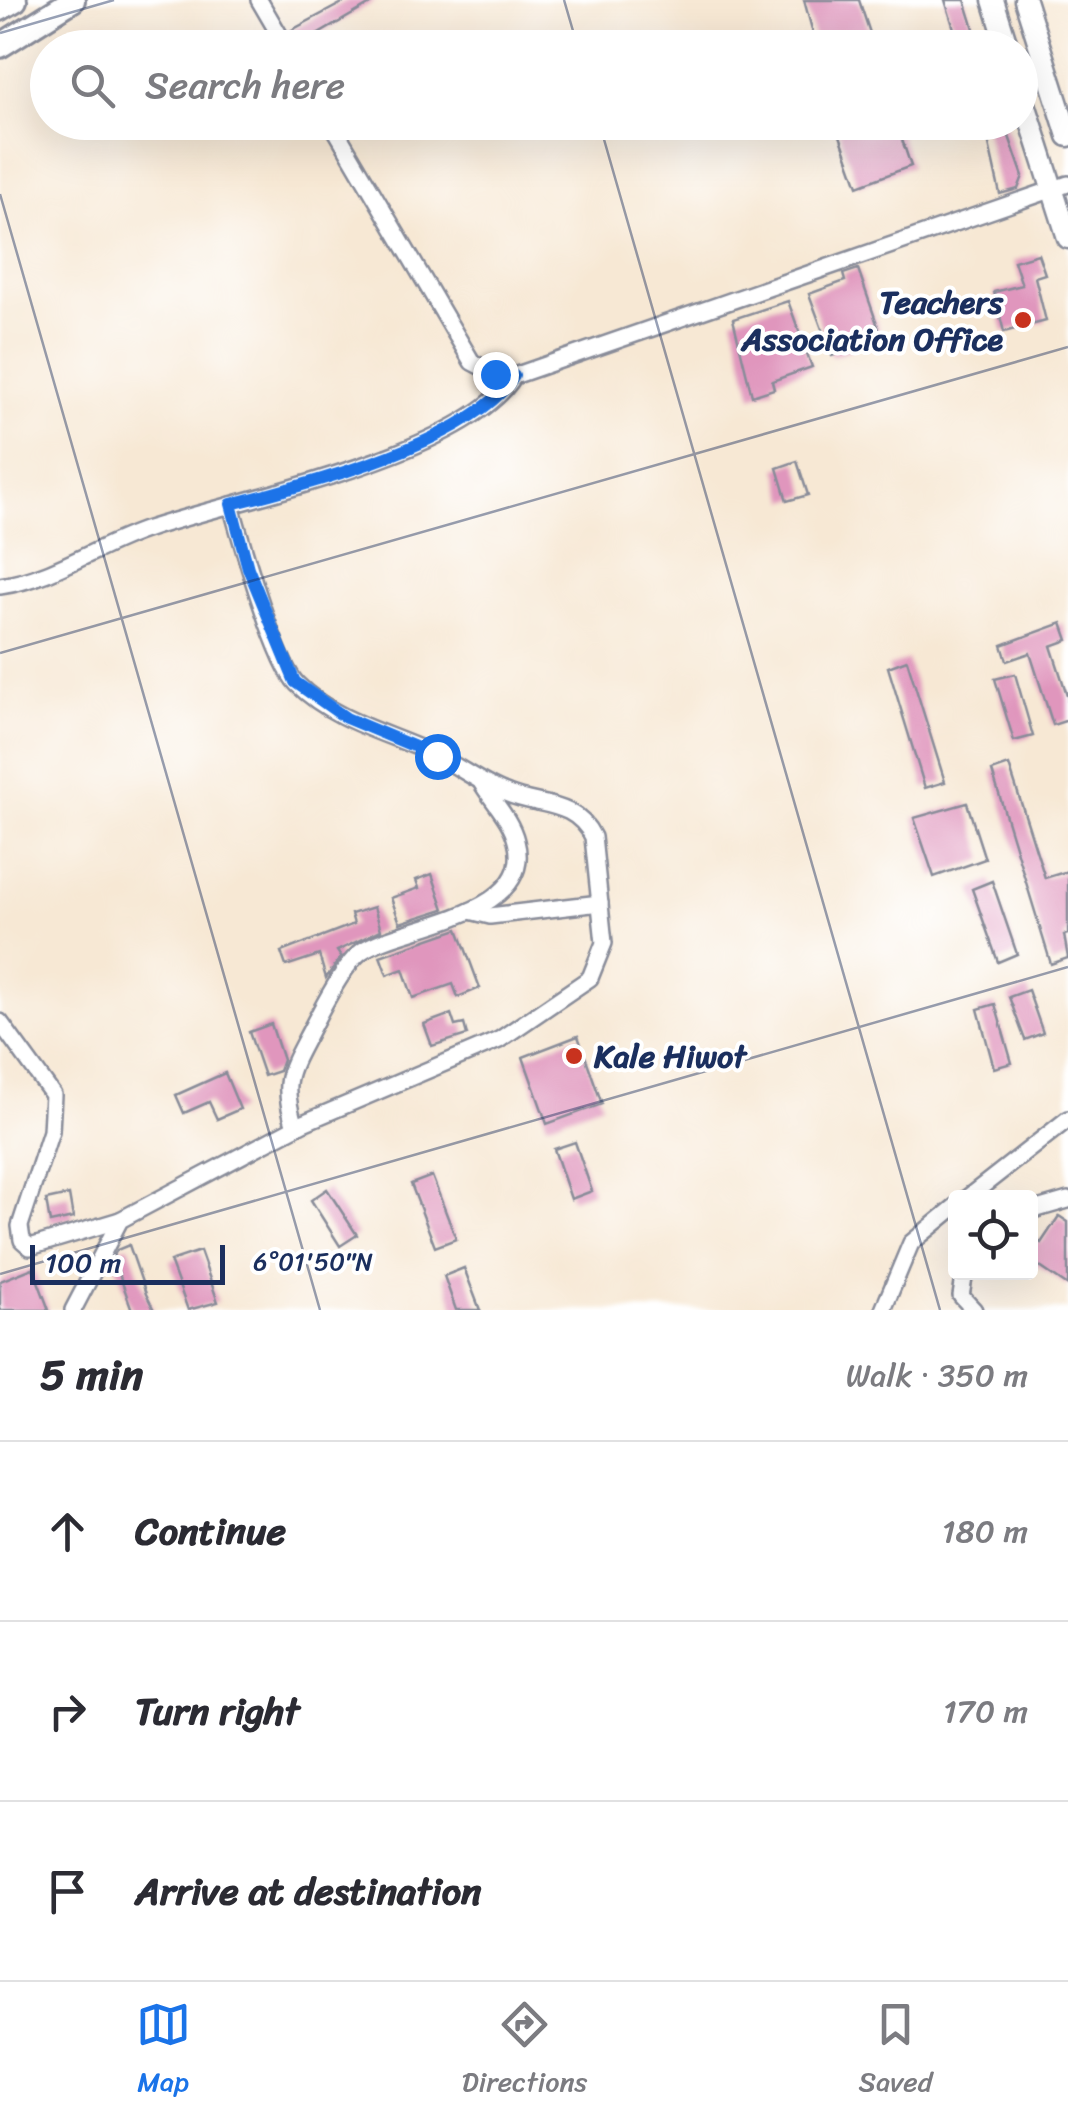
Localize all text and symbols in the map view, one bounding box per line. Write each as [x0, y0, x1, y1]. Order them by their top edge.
search box [30, 30, 1038, 140]
text: Search here [145, 52, 345, 119]
icon: search [65, 58, 120, 113]
place label: Teachers Association Office [739, 274, 1004, 368]
marker: Teachers Association Office [1012, 309, 1034, 331]
route end [473, 352, 519, 398]
route start [415, 734, 461, 780]
place label: Kale Hiwot [593, 1028, 748, 1085]
marker: Kale Hiwot [563, 1045, 585, 1067]
map controls [948, 1190, 1038, 1280]
button: locate [948, 1190, 1038, 1280]
text: 100 m [45, 1238, 121, 1287]
text: 6°01'50"N [253, 1239, 373, 1284]
scale bar [30, 1240, 225, 1284]
text: 5 min [40, 1338, 143, 1412]
text: Walk · 350 m [846, 1347, 1028, 1404]
text: Continue [135, 1498, 286, 1565]
text: 180 m [942, 1503, 1028, 1560]
icon: ahead [40, 1504, 95, 1559]
text: Turn right [135, 1678, 300, 1745]
text: 170 m [943, 1683, 1028, 1740]
icon: right [40, 1684, 95, 1739]
text: Arrive at destination [135, 1858, 482, 1925]
icon: arrive [40, 1864, 95, 1919]
tab: Map [136, 1997, 191, 2106]
tab: Directions [462, 1997, 587, 2106]
tab: Saved [859, 1997, 932, 2106]

